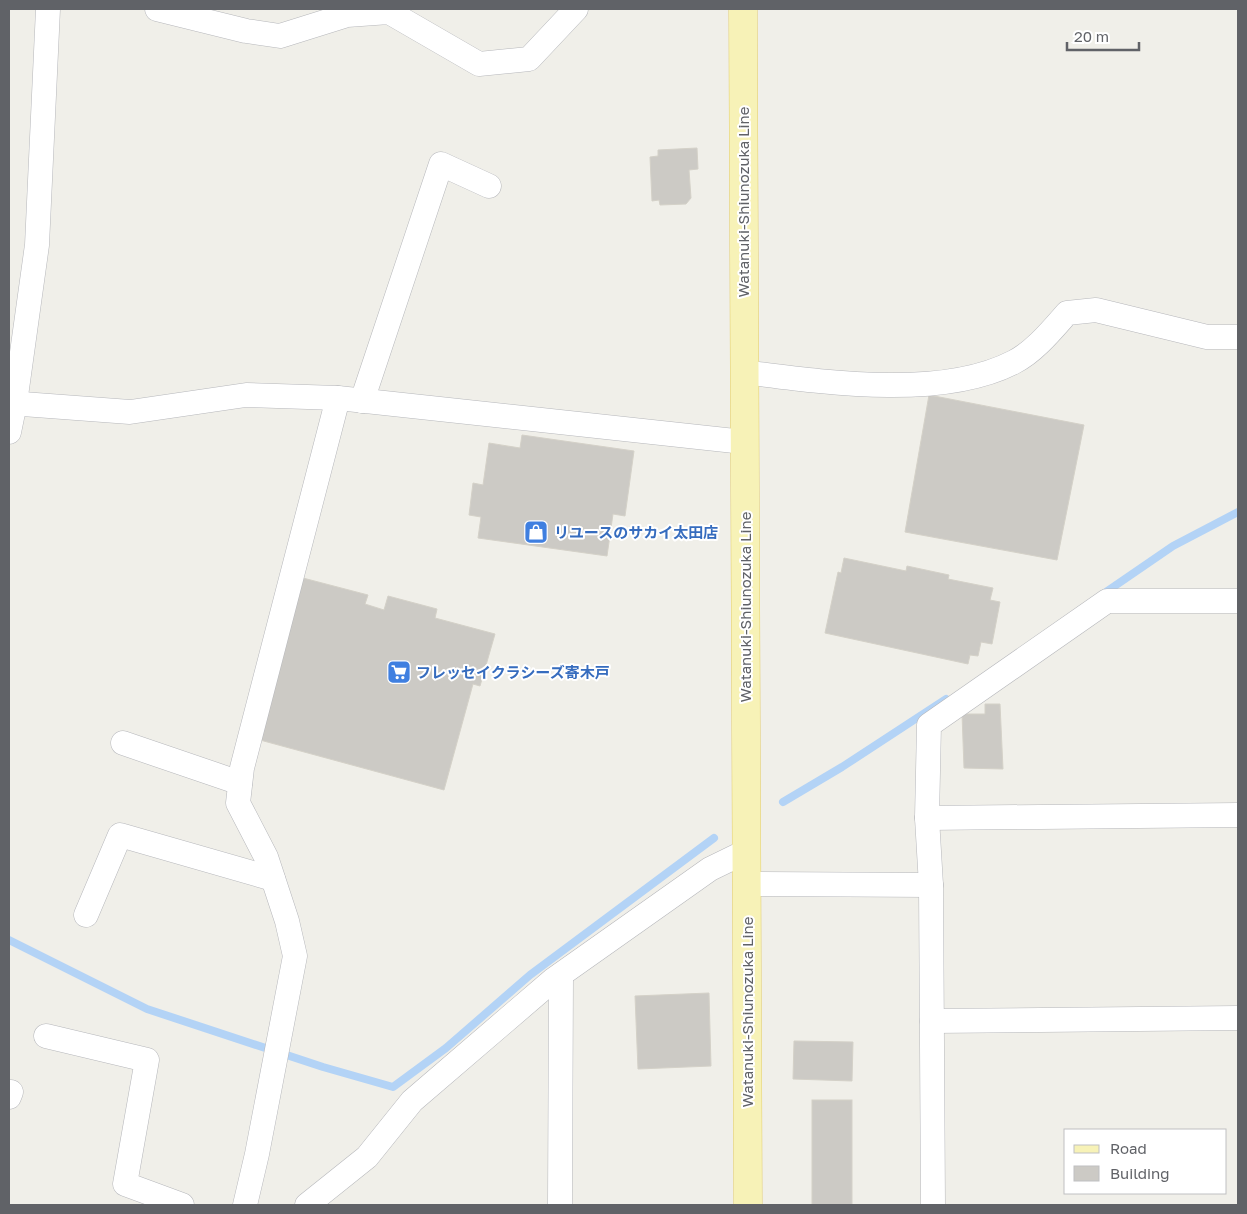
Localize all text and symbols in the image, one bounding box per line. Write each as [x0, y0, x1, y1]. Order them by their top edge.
scale bar [1067, 20, 1140, 52]
text: 20 m [1074, 27, 1109, 45]
street label: Watanuki-Shiunozuka Line [734, 106, 752, 298]
street label: Watanuki-Shiunozuka Line [736, 511, 754, 703]
shop icon: リユースのサカイ太田店 [523, 519, 549, 545]
place label: リユースのサカイ太田店 [554, 523, 718, 541]
supermarket icon: フレッセイクラシーズ寄木戸 [386, 659, 412, 685]
place label: フレッセイクラシーズ寄木戸 [416, 663, 610, 681]
street label: Watanuki-Shiunozuka Line [738, 916, 756, 1108]
legend [1064, 1129, 1227, 1194]
text: Road [1110, 1139, 1147, 1157]
text: Building [1110, 1164, 1170, 1182]

